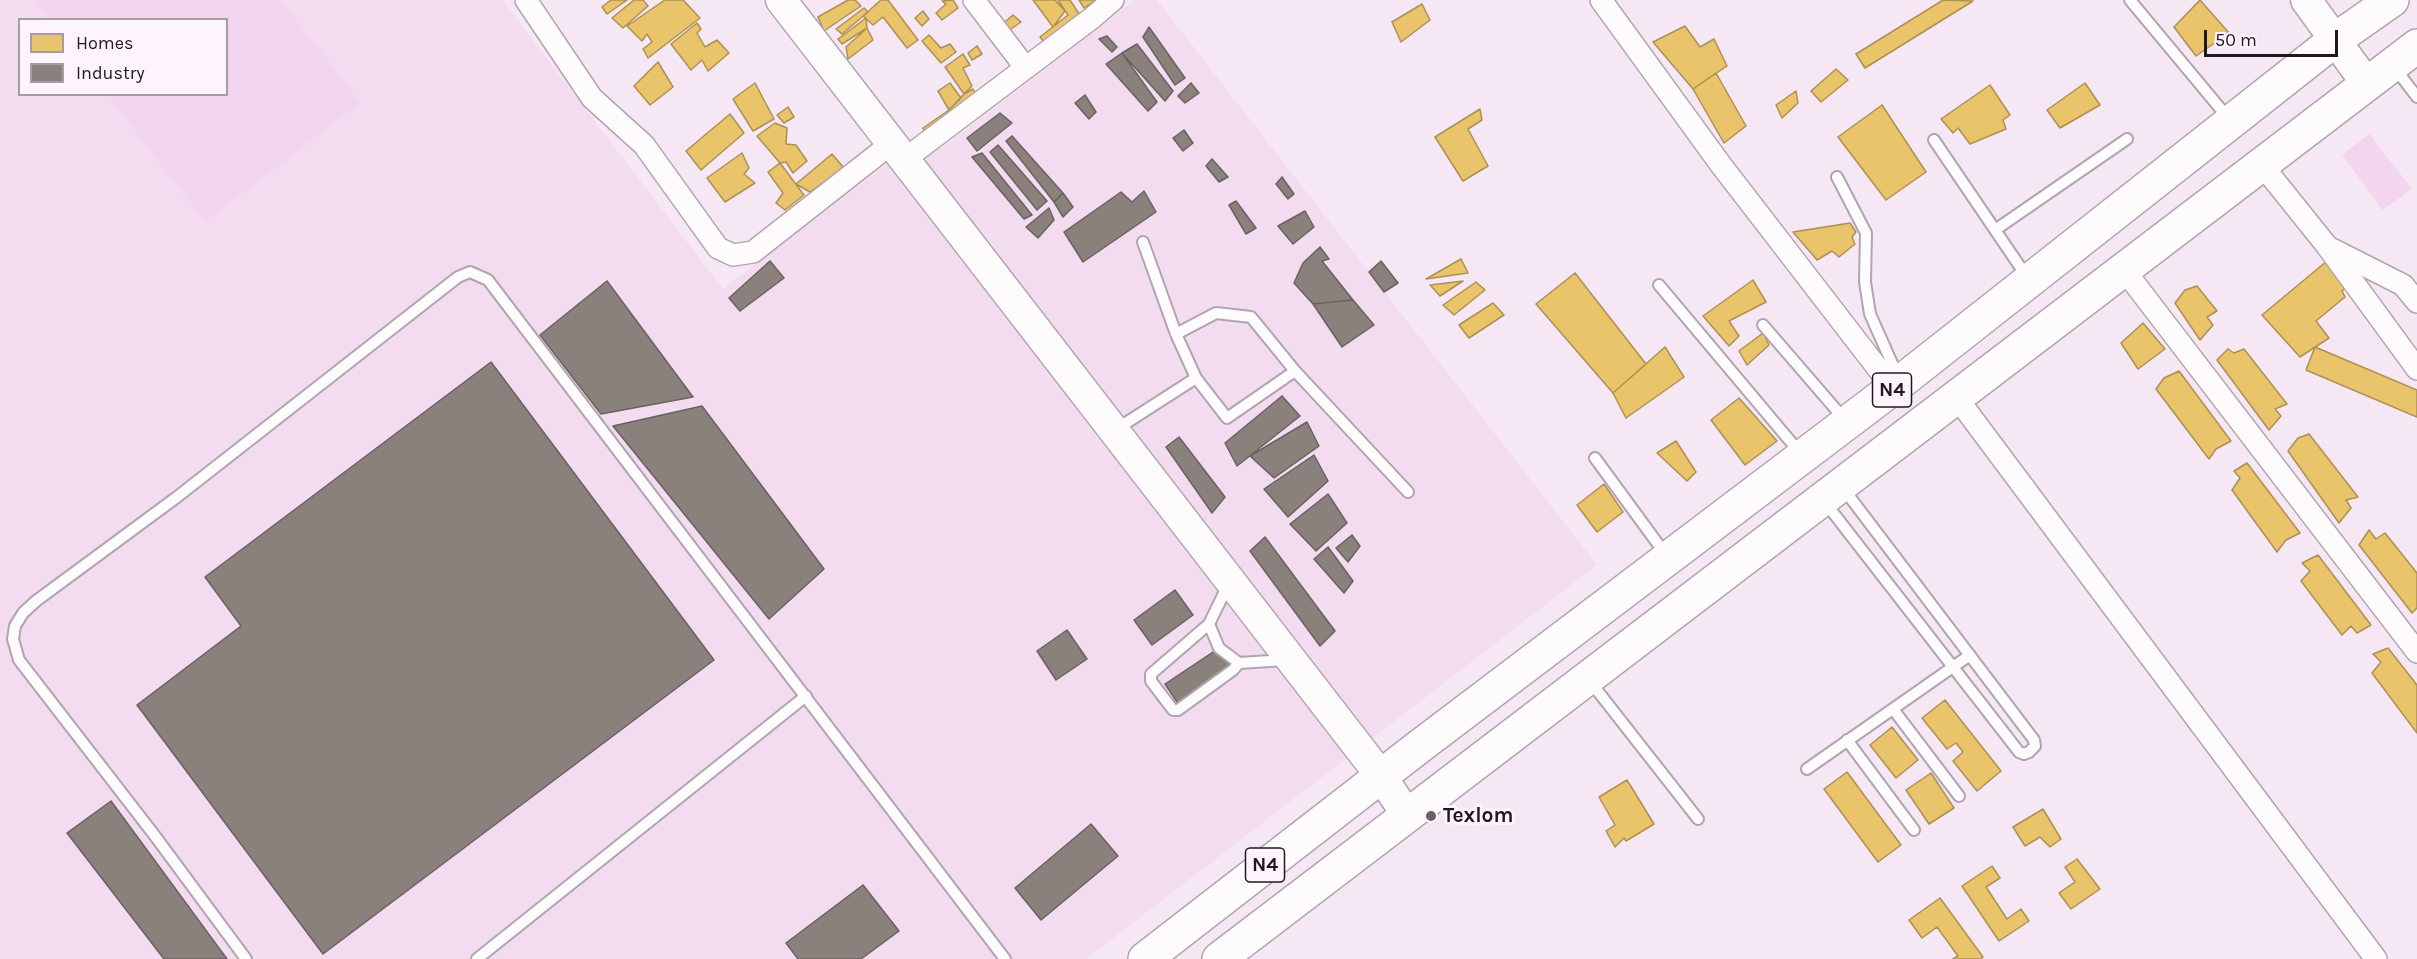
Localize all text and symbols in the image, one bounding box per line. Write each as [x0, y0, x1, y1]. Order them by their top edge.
legend [18, 18, 228, 96]
scale bar [2207, 18, 2340, 56]
text: 50 m [2215, 29, 2257, 51]
text: Homes [76, 32, 133, 54]
text: Industry [76, 62, 145, 84]
road number: N4 [1872, 373, 1912, 407]
place label: Texlom [1443, 803, 1513, 829]
marker: Texlom [1424, 809, 1438, 823]
road number: N4 [1246, 848, 1284, 882]

